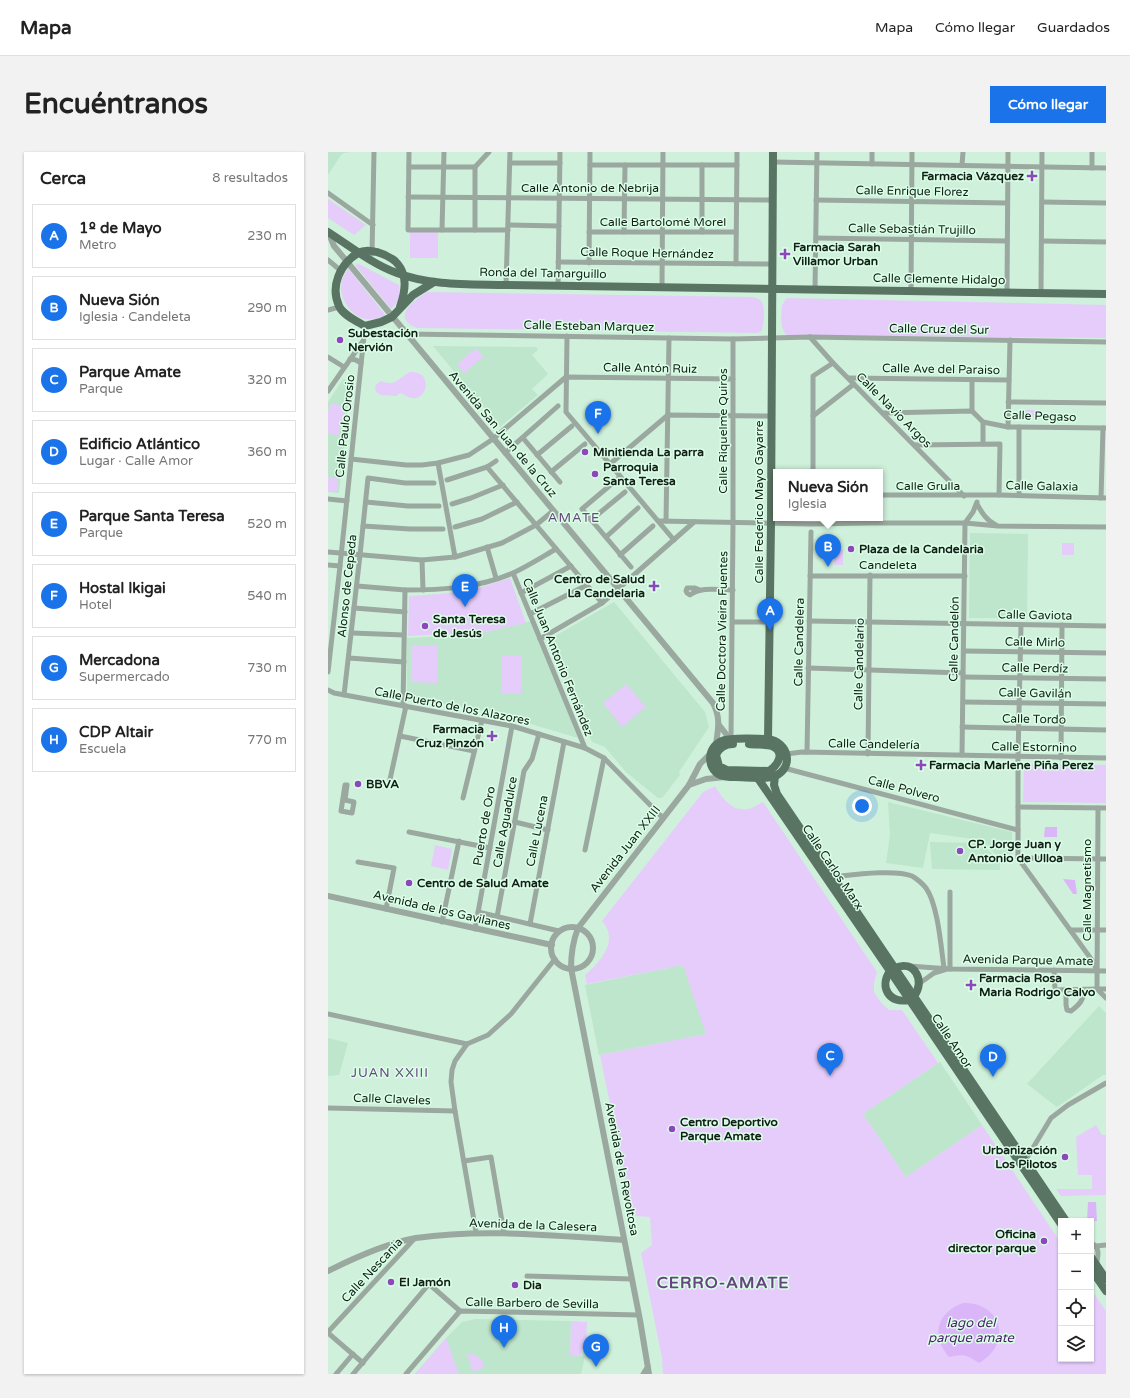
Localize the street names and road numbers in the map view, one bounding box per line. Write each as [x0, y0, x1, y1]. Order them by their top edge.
street label: Calle Antonio de Nebrija [521, 181, 659, 195]
street label: Calle Enrique Florez [855, 183, 969, 199]
street label: Calle Bartolomé Morel [600, 215, 726, 229]
street label: Calle Sebastián Trujillo [848, 221, 976, 237]
street label: Calle Roque Hernández [580, 245, 714, 261]
street label: Ronda del Tamarguillo [479, 265, 607, 281]
street label: Calle Clemente Hidalgo [873, 271, 1005, 287]
street label: Calle Esteban Marquez [524, 318, 654, 334]
street label: Calle Cruz del Sur [889, 321, 989, 337]
street label: Calle Antón Ruiz [603, 360, 697, 376]
street label: Calle Ave del Paraiso [882, 361, 1000, 377]
street label: Avenida San Juan de la Cruz [446, 368, 560, 500]
street label: Calle Riquelme Quiros [716, 368, 730, 494]
street label: Calle Navio Argos [853, 369, 935, 451]
street label: Calle Paulo Orosio [333, 374, 357, 478]
street label: Calle Pegaso [1003, 408, 1077, 424]
street label: Calle Federico Mayo Gayarre [752, 420, 766, 583]
street label: Calle Galaxia [1006, 478, 1078, 494]
street label: Calle Grulla [896, 479, 960, 493]
street label: Alonso de Cepeda [335, 534, 359, 638]
street label: Calle Doctora Vieira Fuentes [714, 550, 730, 711]
street label: Candeleta [859, 558, 917, 572]
street label: Calle Juan Antonio Fernández [520, 576, 596, 738]
street label: Calle Candelón [946, 596, 962, 682]
street label: Calle Candelera [791, 597, 807, 687]
street label: Calle Gaviota [998, 607, 1072, 623]
street label: Calle Candelario [851, 618, 867, 710]
street label: Calle Mirlo [1005, 634, 1065, 650]
street label: Calle Perdíz [1002, 660, 1068, 676]
street label: Calle Puerto de los Alazores [373, 684, 531, 728]
street label: Calle Gavilán [998, 685, 1072, 701]
street label: Calle Tordo [1002, 711, 1066, 727]
street label: Calle Candelería [828, 736, 920, 752]
street label: Calle Estornino [991, 739, 1077, 755]
street label: Calle Polvero [866, 773, 942, 805]
street label: Calle Aguadulce [490, 775, 520, 869]
street label: Puerto de Oro [470, 785, 498, 867]
street label: Calle Lucena [523, 794, 551, 868]
street label: Avenida Juan XXIII [587, 803, 663, 895]
street label: Calle Carlos Marx [799, 822, 867, 912]
street label: Calle Magnetismo [1080, 839, 1094, 941]
street label: Avenida de los Gavilanes [372, 887, 512, 933]
street label: Avenida Parque Amate [962, 952, 1094, 968]
street label: Calle Amor [929, 1011, 976, 1071]
street label: Calle Claveles [353, 1091, 431, 1107]
street label: Avenida de la Revoltosa [602, 1101, 642, 1237]
street label: Avenida de la Calesera [469, 1216, 597, 1234]
street label: Calle Nescania [339, 1235, 405, 1305]
street label: Calle Barbero de Sevilla [465, 1295, 599, 1311]

